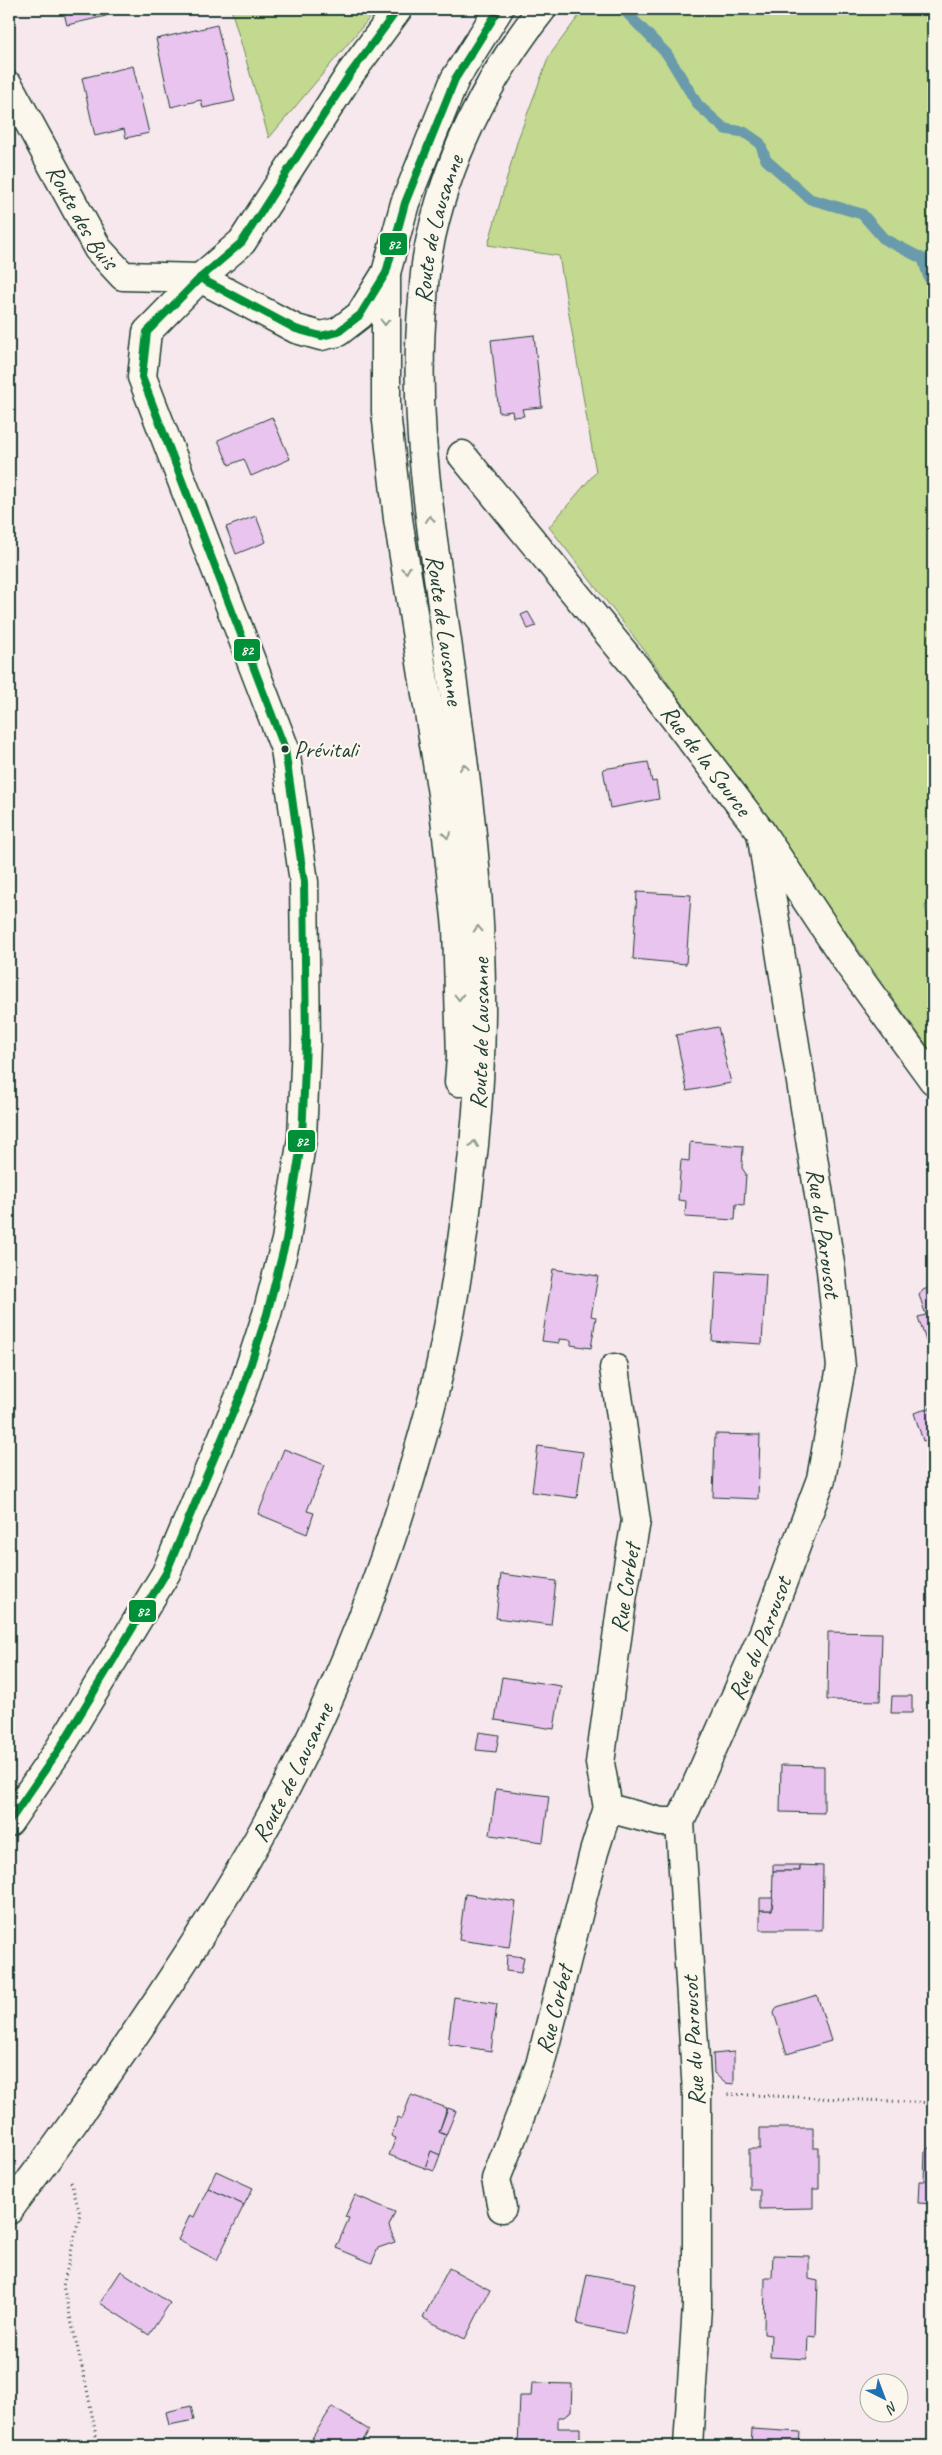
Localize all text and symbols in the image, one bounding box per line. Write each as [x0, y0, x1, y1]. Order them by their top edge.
street label: Route de Lausanne [408, 148, 471, 304]
street label: Route des Buis [40, 159, 126, 278]
line badge: 82 [379, 232, 408, 256]
text: 82 [388, 236, 402, 253]
one-way arrow [380, 318, 391, 326]
one-way arrow [425, 515, 436, 523]
street label: Route de Lausanne [420, 553, 471, 709]
one-way arrow [400, 567, 411, 575]
line badge: 82 [233, 638, 261, 662]
text: 82 [241, 642, 255, 659]
street label: Rue de la Source [654, 698, 760, 824]
place label: Prévitali [294, 735, 360, 764]
marker: Prévitali [280, 744, 290, 754]
one-way arrow [459, 763, 470, 771]
one-way arrow [441, 831, 452, 839]
one-way arrow [473, 925, 483, 932]
street label: Route de Lausanne [462, 955, 496, 1110]
one-way arrow [453, 993, 464, 1001]
line badge: 82 [287, 1129, 316, 1153]
text: 82 [296, 1133, 310, 1150]
one-way arrow [468, 1139, 479, 1147]
street label: Rue du Parousot [800, 1167, 848, 1301]
street label: Rue Corbet [603, 1538, 647, 1635]
street label: Rue du Parousot [721, 1571, 799, 1705]
line badge: 82 [128, 1599, 157, 1623]
text: 82 [137, 1603, 151, 1620]
street label: Route de Lausanne [245, 1696, 341, 1847]
street label: Rue Corbet [529, 1959, 580, 2057]
street label: Rue du Parousot [675, 1973, 711, 2107]
north arrow [860, 2372, 910, 2422]
text: N [882, 2398, 901, 2418]

